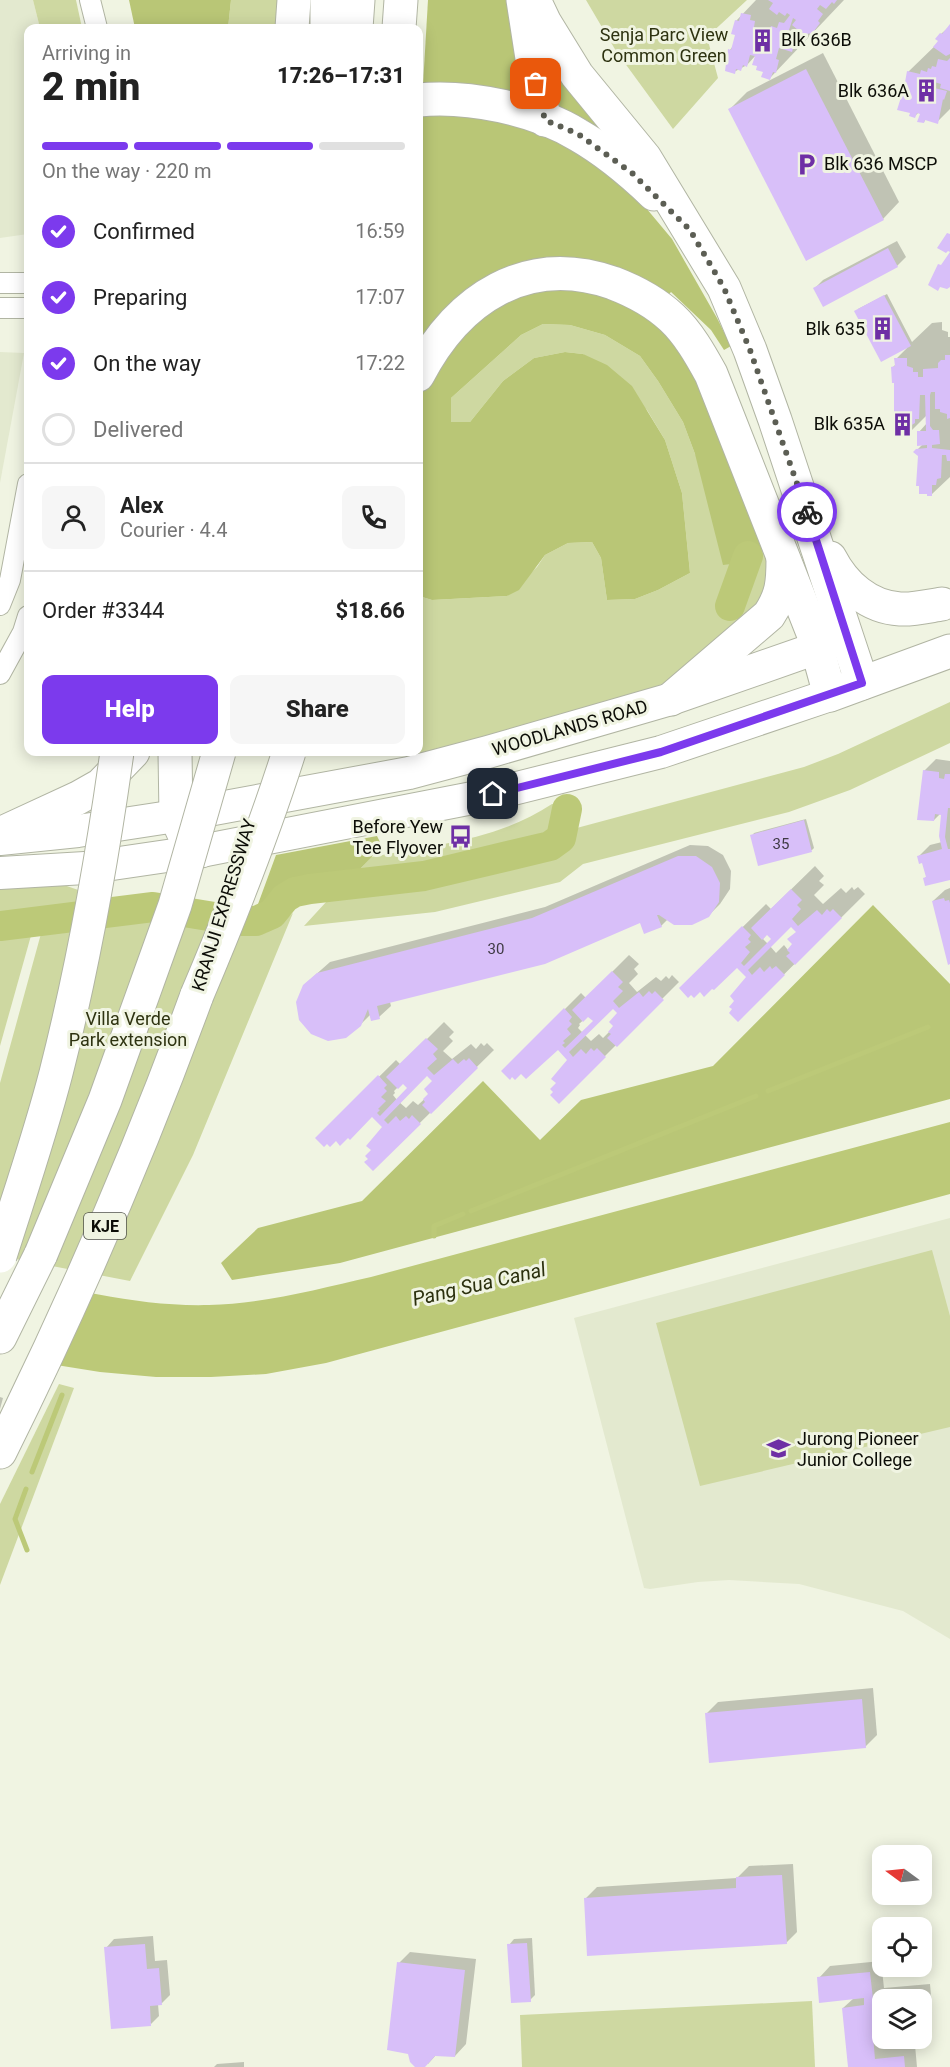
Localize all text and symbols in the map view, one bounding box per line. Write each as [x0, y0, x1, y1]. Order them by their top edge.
park label: Senja Parc View Common Green [600, 24, 729, 66]
building icon: Blk 636B [750, 27, 776, 53]
place label: Blk 636B [781, 29, 852, 50]
text: Arriving in [42, 41, 131, 65]
pin [510, 58, 561, 109]
text: 17:26–17:31 [277, 63, 405, 88]
text: 2 min [42, 64, 140, 110]
icon: bag [519, 67, 552, 100]
building icon: Blk 636A [914, 78, 940, 104]
place label: Blk 636A [838, 80, 909, 101]
parking icon: Blk 636 MSCP [793, 151, 819, 177]
place label: Blk 636 MSCP [824, 153, 937, 174]
text: On the way · 220 m [42, 159, 211, 183]
icon: check [42, 215, 75, 248]
text: Confirmed [93, 219, 195, 244]
text: 16:59 [355, 219, 405, 243]
icon: check [42, 281, 75, 314]
text: Preparing [93, 285, 187, 310]
text: 17:07 [355, 285, 405, 309]
building icon: Blk 635 [870, 316, 896, 342]
place label: Blk 635 [805, 318, 865, 339]
icon: check [42, 347, 75, 380]
text: On the way [93, 351, 201, 376]
text: 17:22 [355, 351, 405, 375]
building icon: Blk 635A [890, 411, 916, 437]
place label: Blk 635A [814, 413, 885, 434]
text: Delivered [93, 417, 183, 442]
courier [777, 482, 837, 542]
button: person [42, 486, 105, 549]
button: phone [342, 486, 405, 549]
text: Alex [120, 493, 164, 518]
icon: bike [791, 496, 824, 529]
text: Courier · 4.4 [120, 518, 227, 542]
text: Order #3344 [42, 598, 164, 623]
text: $18.66 [336, 598, 405, 623]
button: Help [42, 675, 218, 744]
button: Share [230, 675, 405, 744]
street label: WOODLANDS ROAD [490, 695, 650, 760]
pin [467, 768, 518, 819]
icon: home [476, 777, 509, 810]
street label: KRANJI EXPRESSWAY [187, 816, 260, 994]
place label: Before Yew Tee Flyover [352, 816, 443, 858]
bus stop icon: Before Yew Tee Flyover [448, 824, 474, 850]
house number: 35 [773, 835, 789, 853]
house number: 30 [488, 940, 504, 958]
park label: Villa Verde Park extension [69, 1008, 187, 1050]
road number: KJE [84, 1213, 126, 1239]
water label: Pang Sua Canal [410, 1257, 548, 1311]
place label: Jurong Pioneer Junior College [797, 1428, 919, 1470]
school or university icon: Jurong Pioneer Junior College [766, 1436, 792, 1462]
north arrow [872, 1845, 932, 1905]
map controls [872, 1845, 932, 2049]
button: locate [872, 1917, 932, 1977]
button: layers [872, 1989, 932, 2049]

